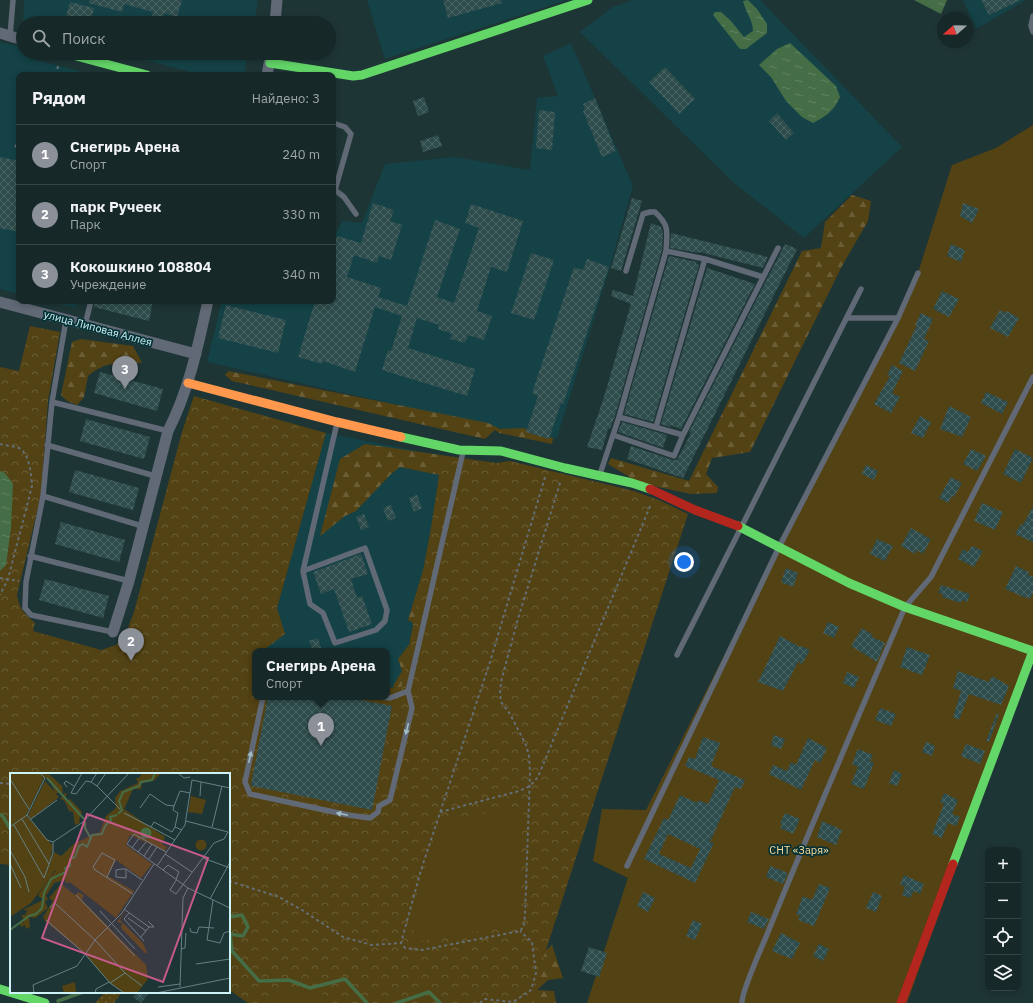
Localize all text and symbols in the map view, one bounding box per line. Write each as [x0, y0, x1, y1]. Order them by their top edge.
north arrow [937, 12, 973, 48]
search box [16, 16, 336, 60]
icon: search [30, 27, 52, 49]
text: Поиск [62, 29, 105, 48]
text: Рядом [32, 87, 86, 109]
text: Найдено: 3 [252, 90, 320, 107]
text: Снегирь Арена [70, 137, 180, 156]
text: 1 [41, 146, 49, 163]
text: 240 m [282, 146, 320, 163]
text: Спорт [70, 156, 106, 173]
text: парк Ручеек [70, 197, 161, 216]
text: 2 [41, 206, 49, 223]
text: 330 m [282, 206, 320, 223]
text: Парк [70, 216, 101, 233]
text: Кокошкино 108804 [70, 257, 211, 276]
text: 3 [41, 266, 49, 283]
text: 340 m [282, 266, 320, 283]
text: Учреждение [70, 276, 146, 293]
street label: улица Липовая Аллея [42, 307, 154, 349]
pin: 3 [112, 356, 138, 389]
your location [674, 552, 694, 572]
pin: 2 [118, 628, 144, 661]
popup [252, 648, 390, 700]
text: Снегирь Арена [266, 656, 376, 675]
text: Спорт [266, 675, 302, 692]
pin: 1 [308, 713, 334, 746]
one-way arrow [404, 722, 410, 735]
one-way arrow [248, 751, 254, 763]
inset map [10, 773, 230, 993]
one-way arrow [336, 810, 348, 816]
park label: СНТ «Заря» [769, 843, 829, 857]
map controls [985, 847, 1021, 991]
button: + [985, 847, 1021, 883]
button: − [985, 883, 1021, 919]
button: locate [985, 919, 1021, 955]
button: layers [985, 955, 1021, 991]

